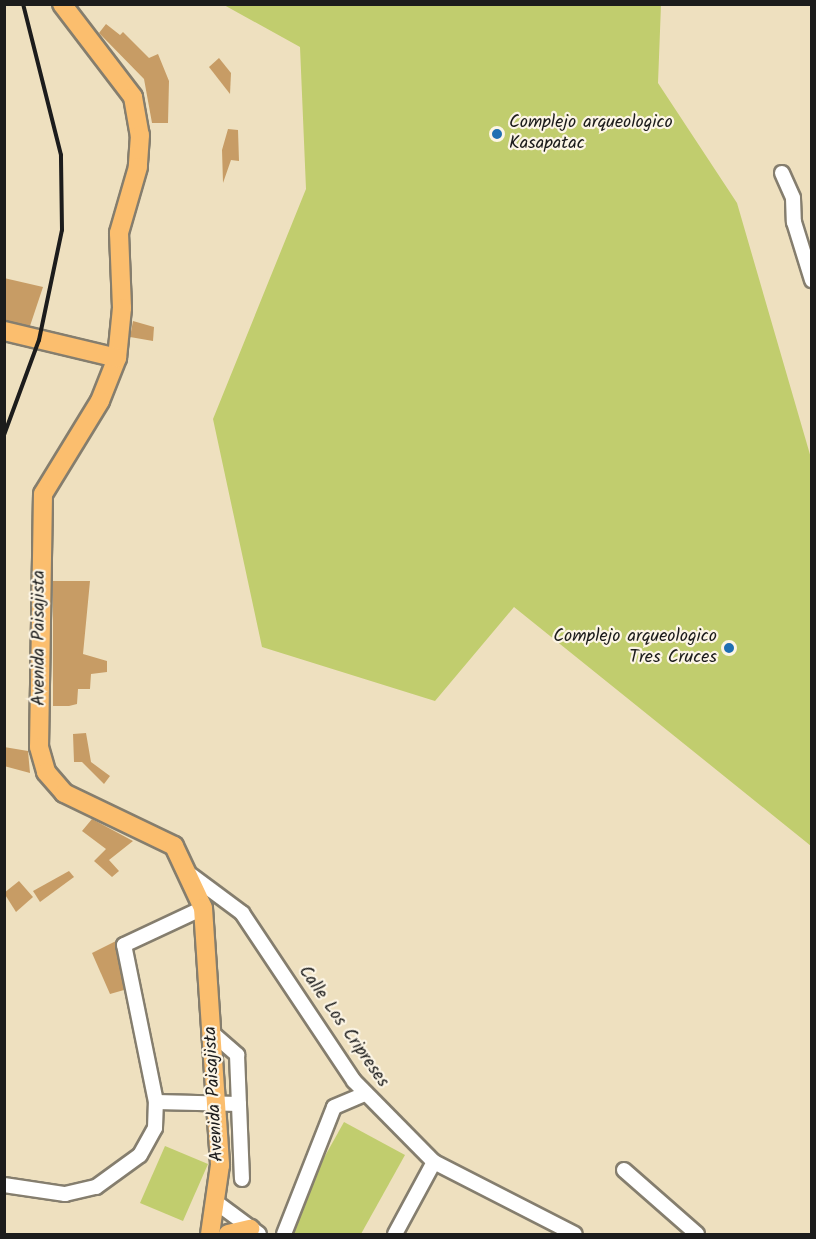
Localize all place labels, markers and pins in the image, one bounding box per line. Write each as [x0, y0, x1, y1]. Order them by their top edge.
place label: Complejo arqueologico Kasapatac [509, 113, 673, 156]
marker: Complejo arqueologico Kasapatac [490, 127, 504, 141]
place label: Complejo arqueologico Tres Cruces [553, 627, 717, 670]
marker: Complejo arqueologico Tres Cruces [722, 641, 736, 655]

